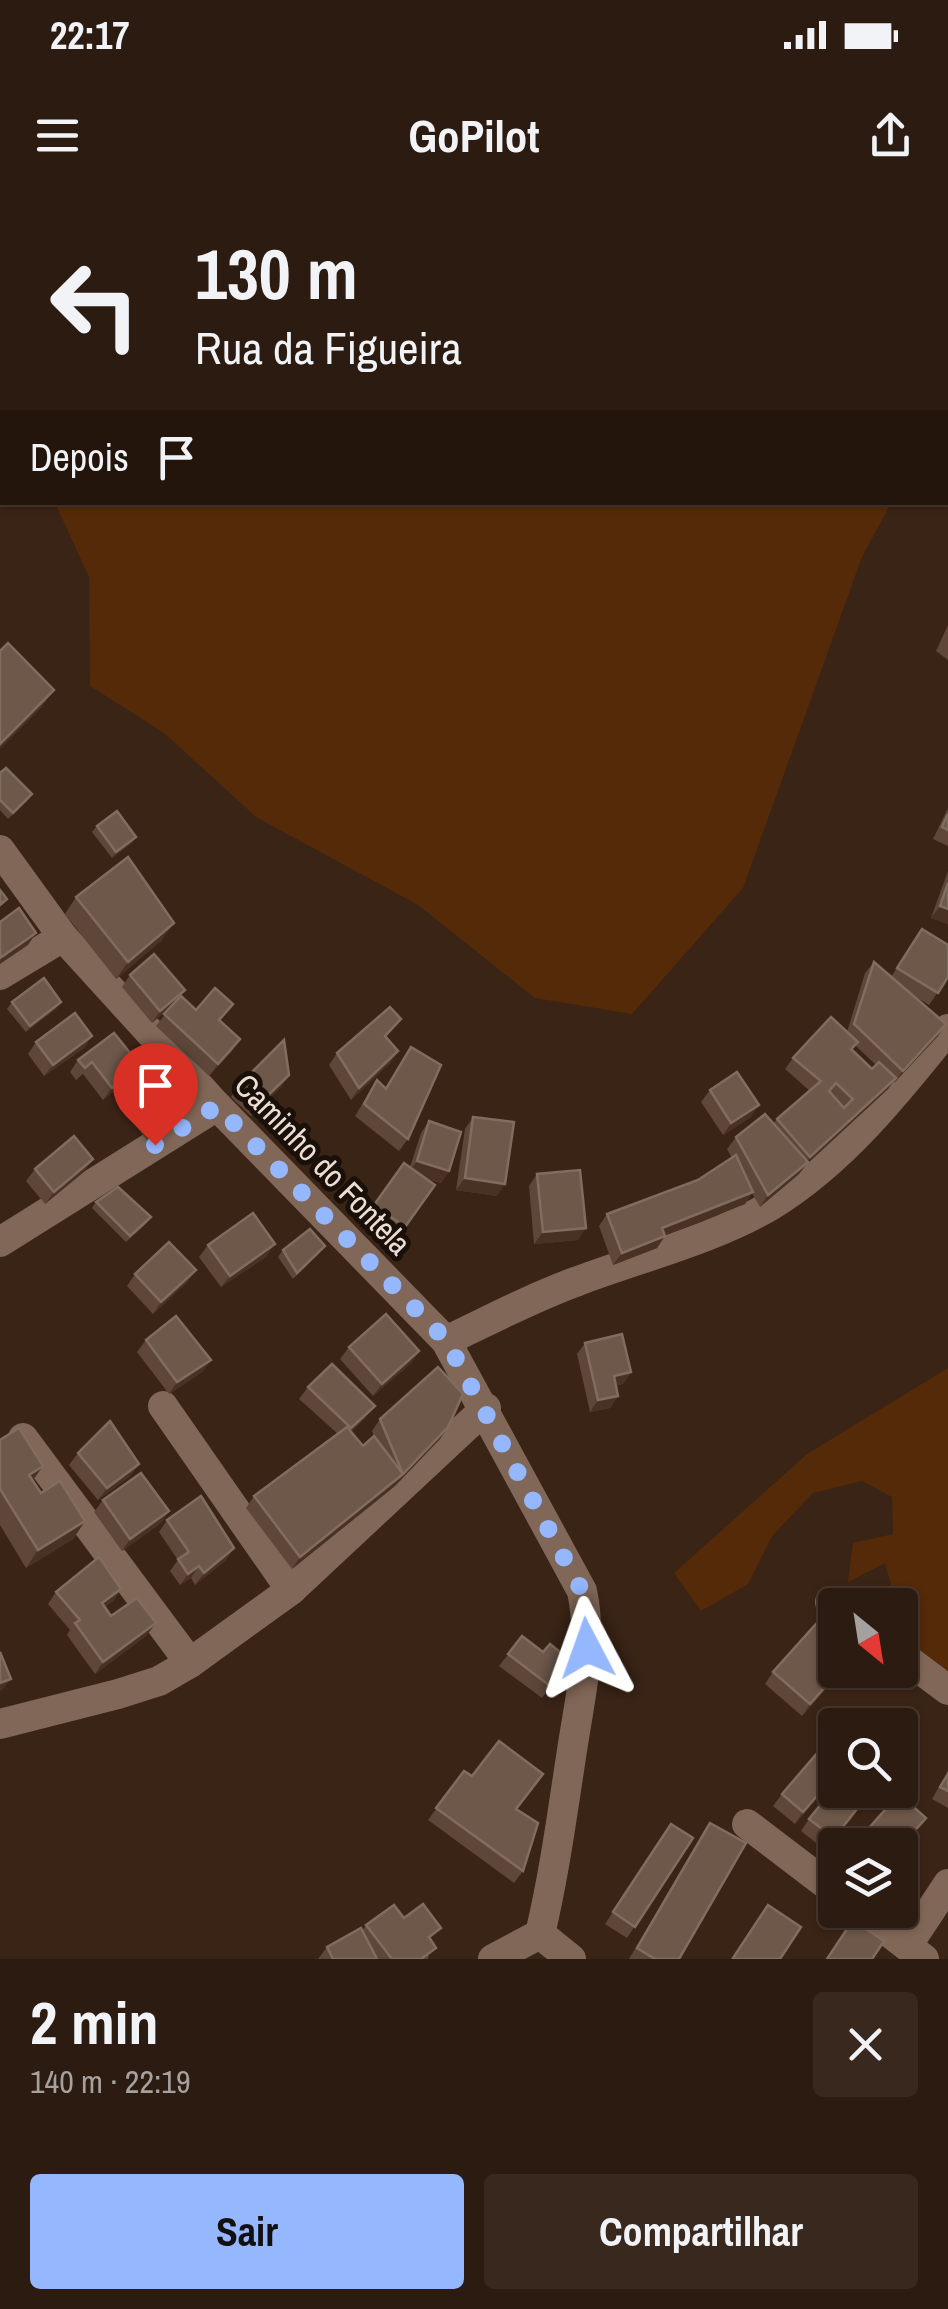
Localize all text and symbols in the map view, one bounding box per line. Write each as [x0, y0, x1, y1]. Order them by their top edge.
text: 22:17 [50, 10, 130, 61]
text: GoPilot [408, 105, 540, 166]
icon: menu [30, 108, 85, 163]
icon: share [863, 108, 918, 163]
text: 130 m [195, 227, 358, 321]
icon: left [30, 240, 160, 370]
text: Rua da Figueira [195, 317, 462, 378]
icon: arrive [149, 430, 204, 485]
text: Depois [30, 432, 129, 483]
pin [113, 1043, 198, 1146]
icon: arrive [128, 1058, 183, 1113]
street label: Caminho do Fontela [225, 1064, 421, 1264]
north arrow [818, 1588, 918, 1688]
map controls [818, 1588, 918, 1928]
position arrow [535, 1596, 639, 1700]
button: search [818, 1708, 918, 1808]
button: layers [818, 1828, 918, 1928]
text: 2 min [30, 1982, 159, 2063]
button: close [813, 1992, 918, 2097]
text: 140 m · 22:19 [30, 2060, 190, 2103]
button: Sair [30, 2174, 464, 2289]
button: Compartilhar [484, 2174, 918, 2289]

